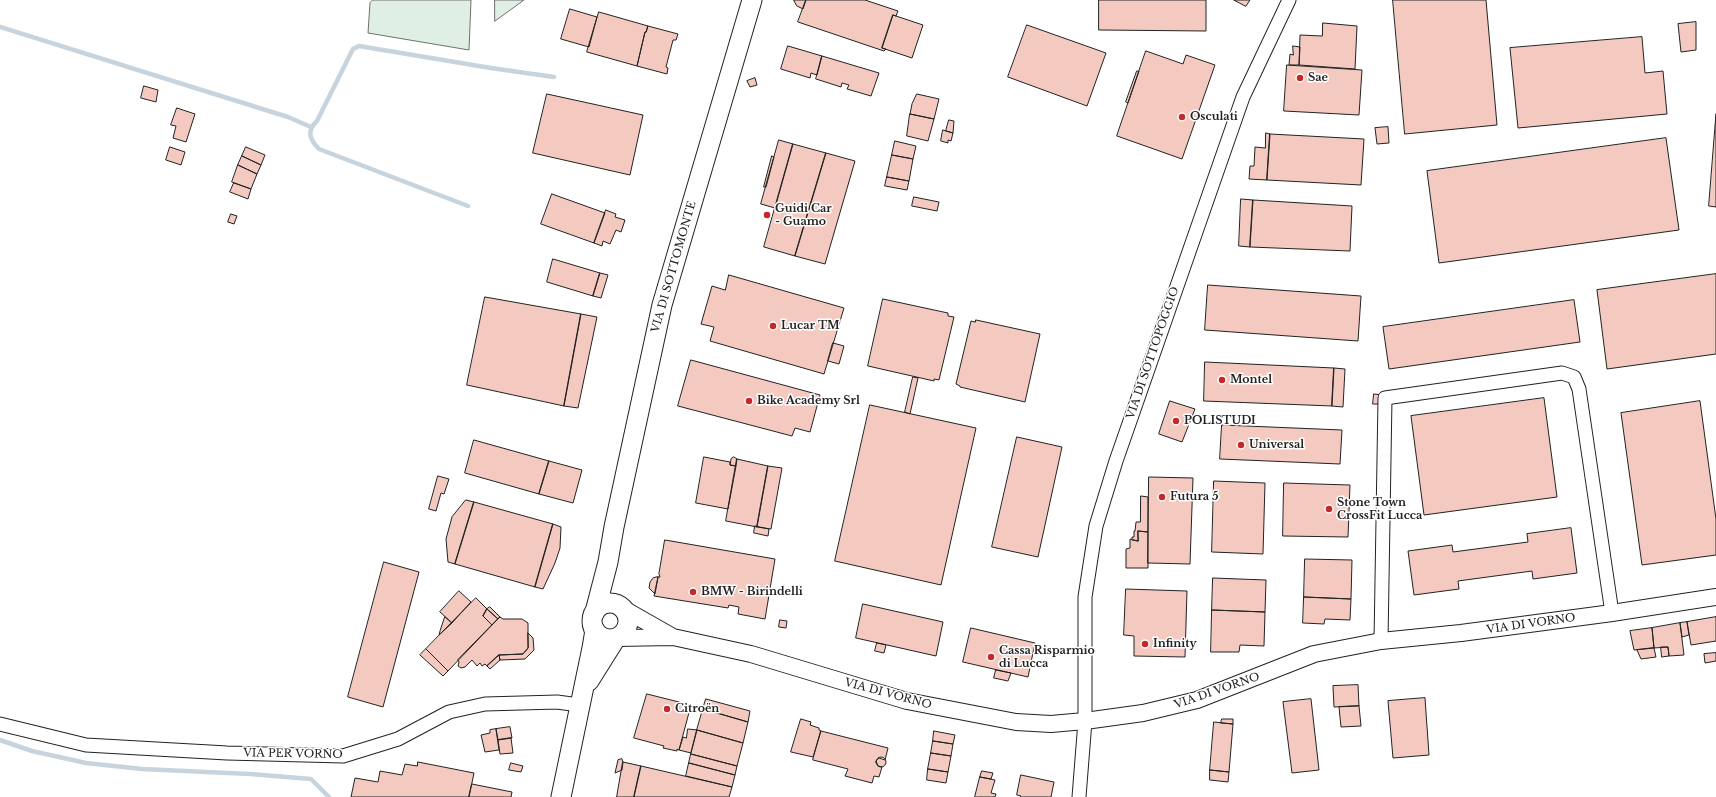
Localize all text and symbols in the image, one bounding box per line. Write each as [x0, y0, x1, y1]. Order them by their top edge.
place label: Sae [1308, 71, 1328, 85]
marker: Sae [1295, 73, 1305, 83]
place label: Osculati [1190, 110, 1238, 124]
marker: Osculati [1177, 112, 1187, 122]
street label: VIA DI SOTTOMONTE [649, 200, 699, 334]
place label: Guidi Car - Guamo [775, 202, 832, 228]
marker: Guidi Car - Guamo [762, 210, 772, 220]
street label: VIA DI SOTTOPOGGIO [1124, 285, 1182, 421]
place label: Lucar TM [781, 319, 840, 333]
marker: Lucar TM [768, 321, 778, 331]
place label: Montel [1230, 373, 1272, 387]
marker: Montel [1217, 375, 1227, 385]
place label: Bike Academy Srl [757, 394, 860, 408]
marker: Bike Academy Srl [744, 396, 754, 406]
place label: POLISTUDI [1184, 414, 1256, 428]
marker: POLISTUDI [1171, 416, 1181, 426]
place label: Universal [1249, 438, 1304, 452]
marker: Universal [1236, 440, 1246, 450]
place label: Futura 5 [1170, 490, 1219, 504]
marker: Futura 5 [1157, 492, 1167, 502]
place label: Stone Town CrossFit Lucca [1337, 496, 1422, 522]
marker: Stone Town CrossFit Lucca [1324, 504, 1334, 514]
place label: BMW - Birindelli [701, 585, 803, 599]
marker: BMW - Birindelli [688, 587, 698, 597]
street label: VIA DI VORNO [1486, 611, 1576, 637]
place label: Infinity [1153, 637, 1197, 651]
marker: Infinity [1140, 639, 1150, 649]
place label: Cassa Risparmio di Lucca [999, 644, 1095, 670]
marker: Cassa Risparmio di Lucca [986, 652, 996, 662]
street label: VIA DI VORNO [1173, 670, 1261, 712]
street label: VIA DI VORNO [843, 676, 933, 712]
place label: Citroën [675, 702, 719, 716]
marker: Citroën [662, 704, 672, 714]
street label: VIA PER VORNO [243, 747, 343, 761]

